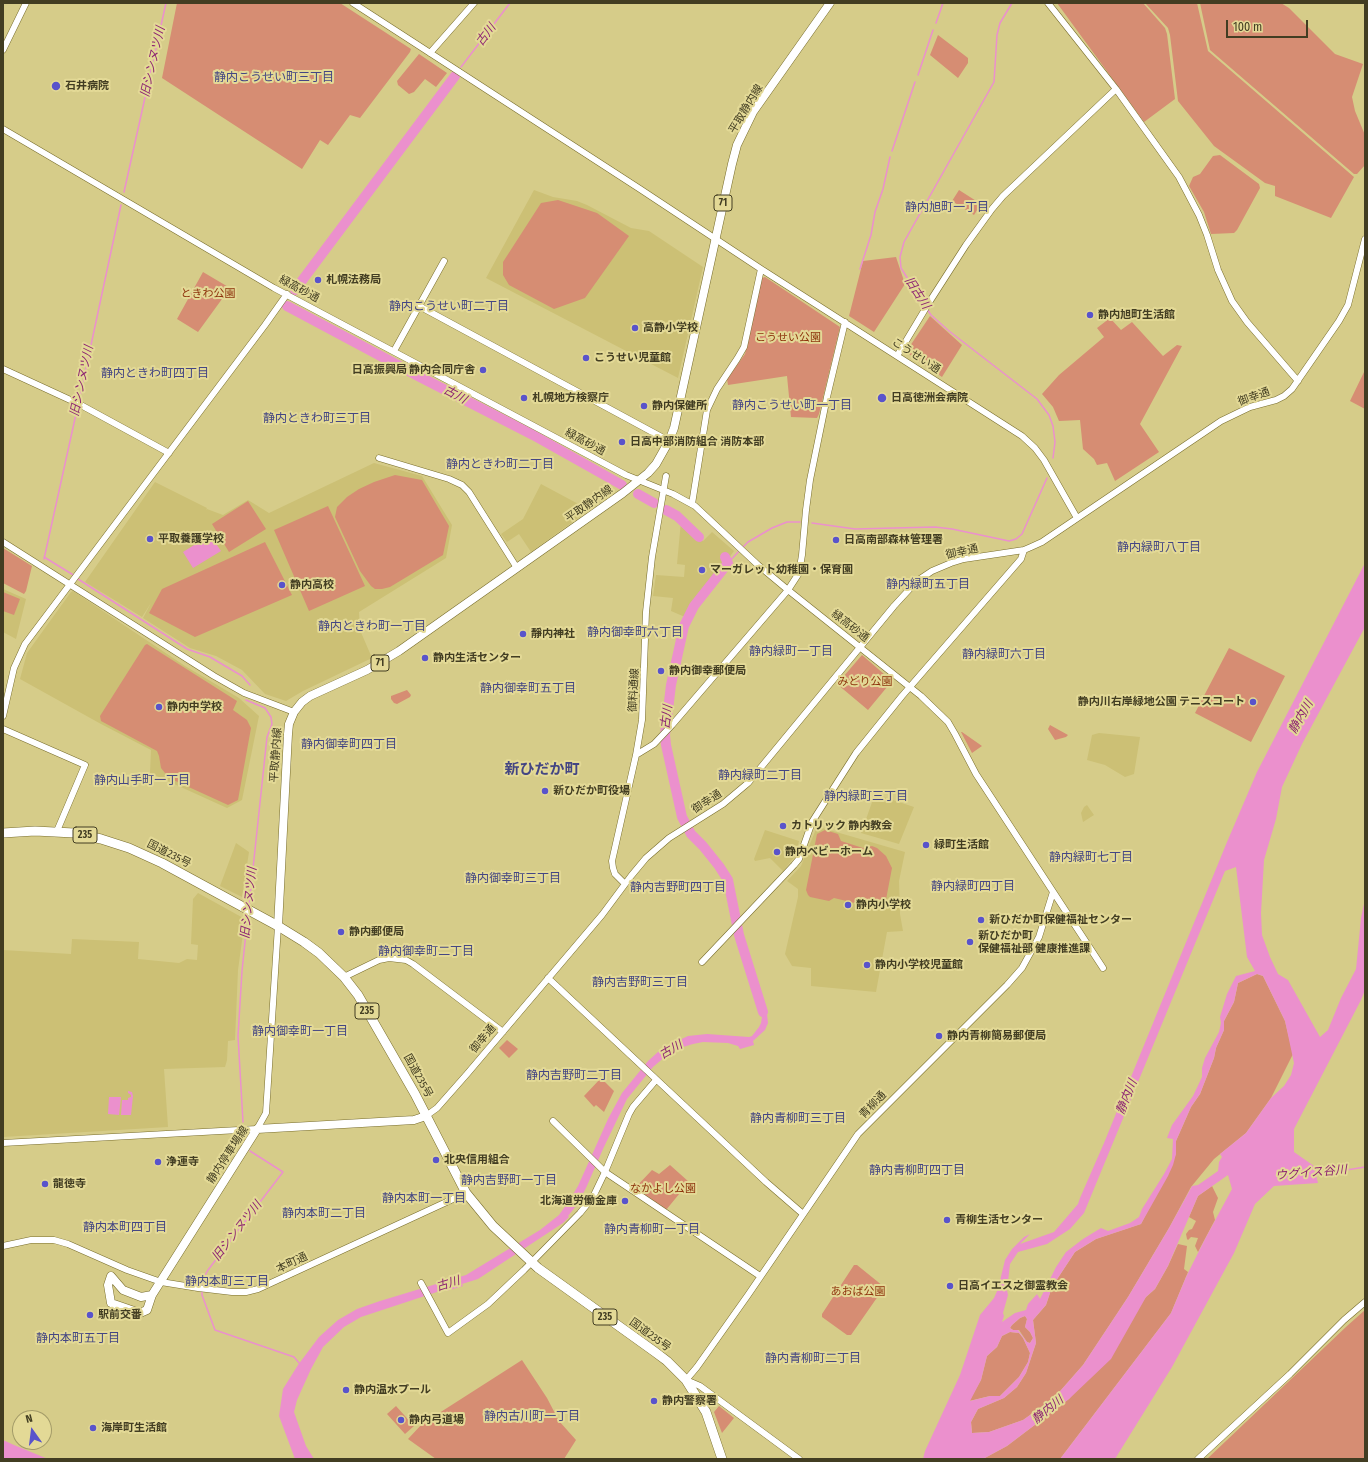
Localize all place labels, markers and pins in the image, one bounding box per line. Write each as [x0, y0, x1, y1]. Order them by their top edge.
place label: 石井病院 [65, 79, 109, 93]
marker: 石井病院 [50, 80, 62, 92]
place label: 札幌法務局 [326, 273, 381, 287]
marker: 札幌法務局 [313, 275, 323, 285]
place label: 静内旭町生活館 [1098, 308, 1175, 322]
marker: 静内旭町生活館 [1085, 310, 1095, 320]
place label: 高静小学校 [643, 321, 698, 335]
marker: 高静小学校 [630, 323, 640, 333]
place label: こうせい児童館 [594, 351, 671, 365]
marker: こうせい児童館 [581, 353, 591, 363]
place label: 日高振興局 静内合同庁舎 [352, 363, 475, 377]
marker: 日高振興局 静内合同庁舎 [478, 365, 488, 375]
place label: 札幌地方検察庁 [532, 391, 609, 405]
place label: 日高徳洲会病院 [891, 391, 968, 405]
marker: 日高徳洲会病院 [876, 392, 888, 404]
marker: 札幌地方検察庁 [519, 393, 529, 403]
place label: 静内保健所 [652, 399, 707, 413]
marker: 静内保健所 [639, 401, 649, 411]
place label: 日高中部消防組合 消防本部 [630, 435, 764, 449]
marker: 日高中部消防組合 消防本部 [617, 437, 627, 447]
place label: 平取養護学校 [158, 532, 224, 546]
place label: 日高南部森林管理署 [844, 533, 943, 547]
marker: 平取養護学校 [145, 534, 155, 544]
marker: 日高南部森林管理署 [831, 535, 841, 545]
place label: マーガレット幼稚園・保育園 [710, 563, 853, 577]
marker: マーガレット幼稚園・保育園 [697, 565, 707, 575]
place label: 静内高校 [290, 578, 334, 592]
marker: 静内高校 [277, 580, 287, 590]
place label: 靜内神社 [531, 627, 575, 641]
marker: 靜内神社 [518, 629, 528, 639]
place label: 静内生活センター [433, 651, 521, 665]
marker: 静内生活センター [420, 653, 430, 663]
place label: 静内御幸郵便局 [669, 664, 746, 678]
marker: 静内御幸郵便局 [656, 666, 666, 676]
place label: 静内川右岸緑地公園 テニスコート [1078, 695, 1245, 709]
marker: 静内川右岸緑地公園 テニスコート [1248, 697, 1258, 707]
place label: 静内中学校 [167, 700, 222, 714]
marker: 静内中学校 [154, 702, 164, 712]
place label: 新ひだか町役場 [553, 784, 630, 798]
marker: 新ひだか町役場 [540, 786, 550, 796]
place label: カトリック 静内教会 [791, 819, 892, 833]
marker: カトリック 静内教会 [778, 821, 788, 831]
place label: 緑町生活館 [934, 838, 989, 852]
marker: 緑町生活館 [921, 840, 931, 850]
place label: 静内ベビーホーム [785, 845, 873, 859]
marker: 静内ベビーホーム [772, 847, 782, 857]
place label: 静内小学校 [856, 898, 911, 912]
marker: 静内小学校 [843, 900, 853, 910]
place label: 新ひだか町保健福祉センター [989, 913, 1132, 927]
marker: 新ひだか町保健福祉センター [976, 915, 986, 925]
place label: 静内郵便局 [349, 925, 404, 939]
marker: 静内郵便局 [336, 927, 346, 937]
place label: 新ひだか町 保健福祉部 健康推進課 [978, 929, 1090, 955]
marker: 新ひだか町 保健福祉部 健康推進課 [965, 937, 975, 947]
place label: 静内小学校児童館 [875, 958, 963, 972]
marker: 静内小学校児童館 [862, 960, 872, 970]
place label: 静内青柳簡易郵便局 [947, 1029, 1046, 1043]
marker: 静内青柳簡易郵便局 [934, 1031, 944, 1041]
place label: 北央信用組合 [444, 1153, 510, 1167]
place label: 浄運寺 [166, 1155, 199, 1169]
marker: 北央信用組合 [431, 1155, 441, 1165]
marker: 浄運寺 [153, 1157, 163, 1167]
place label: 龍徳寺 [53, 1177, 86, 1191]
marker: 龍徳寺 [40, 1179, 50, 1189]
place label: 北海道労働金庫 [540, 1194, 617, 1208]
marker: 北海道労働金庫 [620, 1196, 630, 1206]
place label: 青柳生活センター [955, 1213, 1043, 1227]
marker: 青柳生活センター [942, 1215, 952, 1225]
place label: 日高イエス之御霊教会 [958, 1279, 1068, 1293]
marker: 日高イエス之御霊教会 [945, 1281, 955, 1291]
place label: 駅前交番 [98, 1308, 142, 1322]
marker: 駅前交番 [85, 1310, 95, 1320]
place label: 静内温水プール [354, 1383, 431, 1397]
marker: 静内温水プール [341, 1385, 351, 1395]
place label: 静内警察署 [662, 1394, 717, 1408]
marker: 静内警察署 [649, 1396, 659, 1406]
place label: 静内弓道場 [409, 1413, 464, 1427]
marker: 静内弓道場 [396, 1415, 406, 1425]
place label: 海岸町生活館 [101, 1421, 167, 1435]
marker: 海岸町生活館 [88, 1423, 98, 1433]

